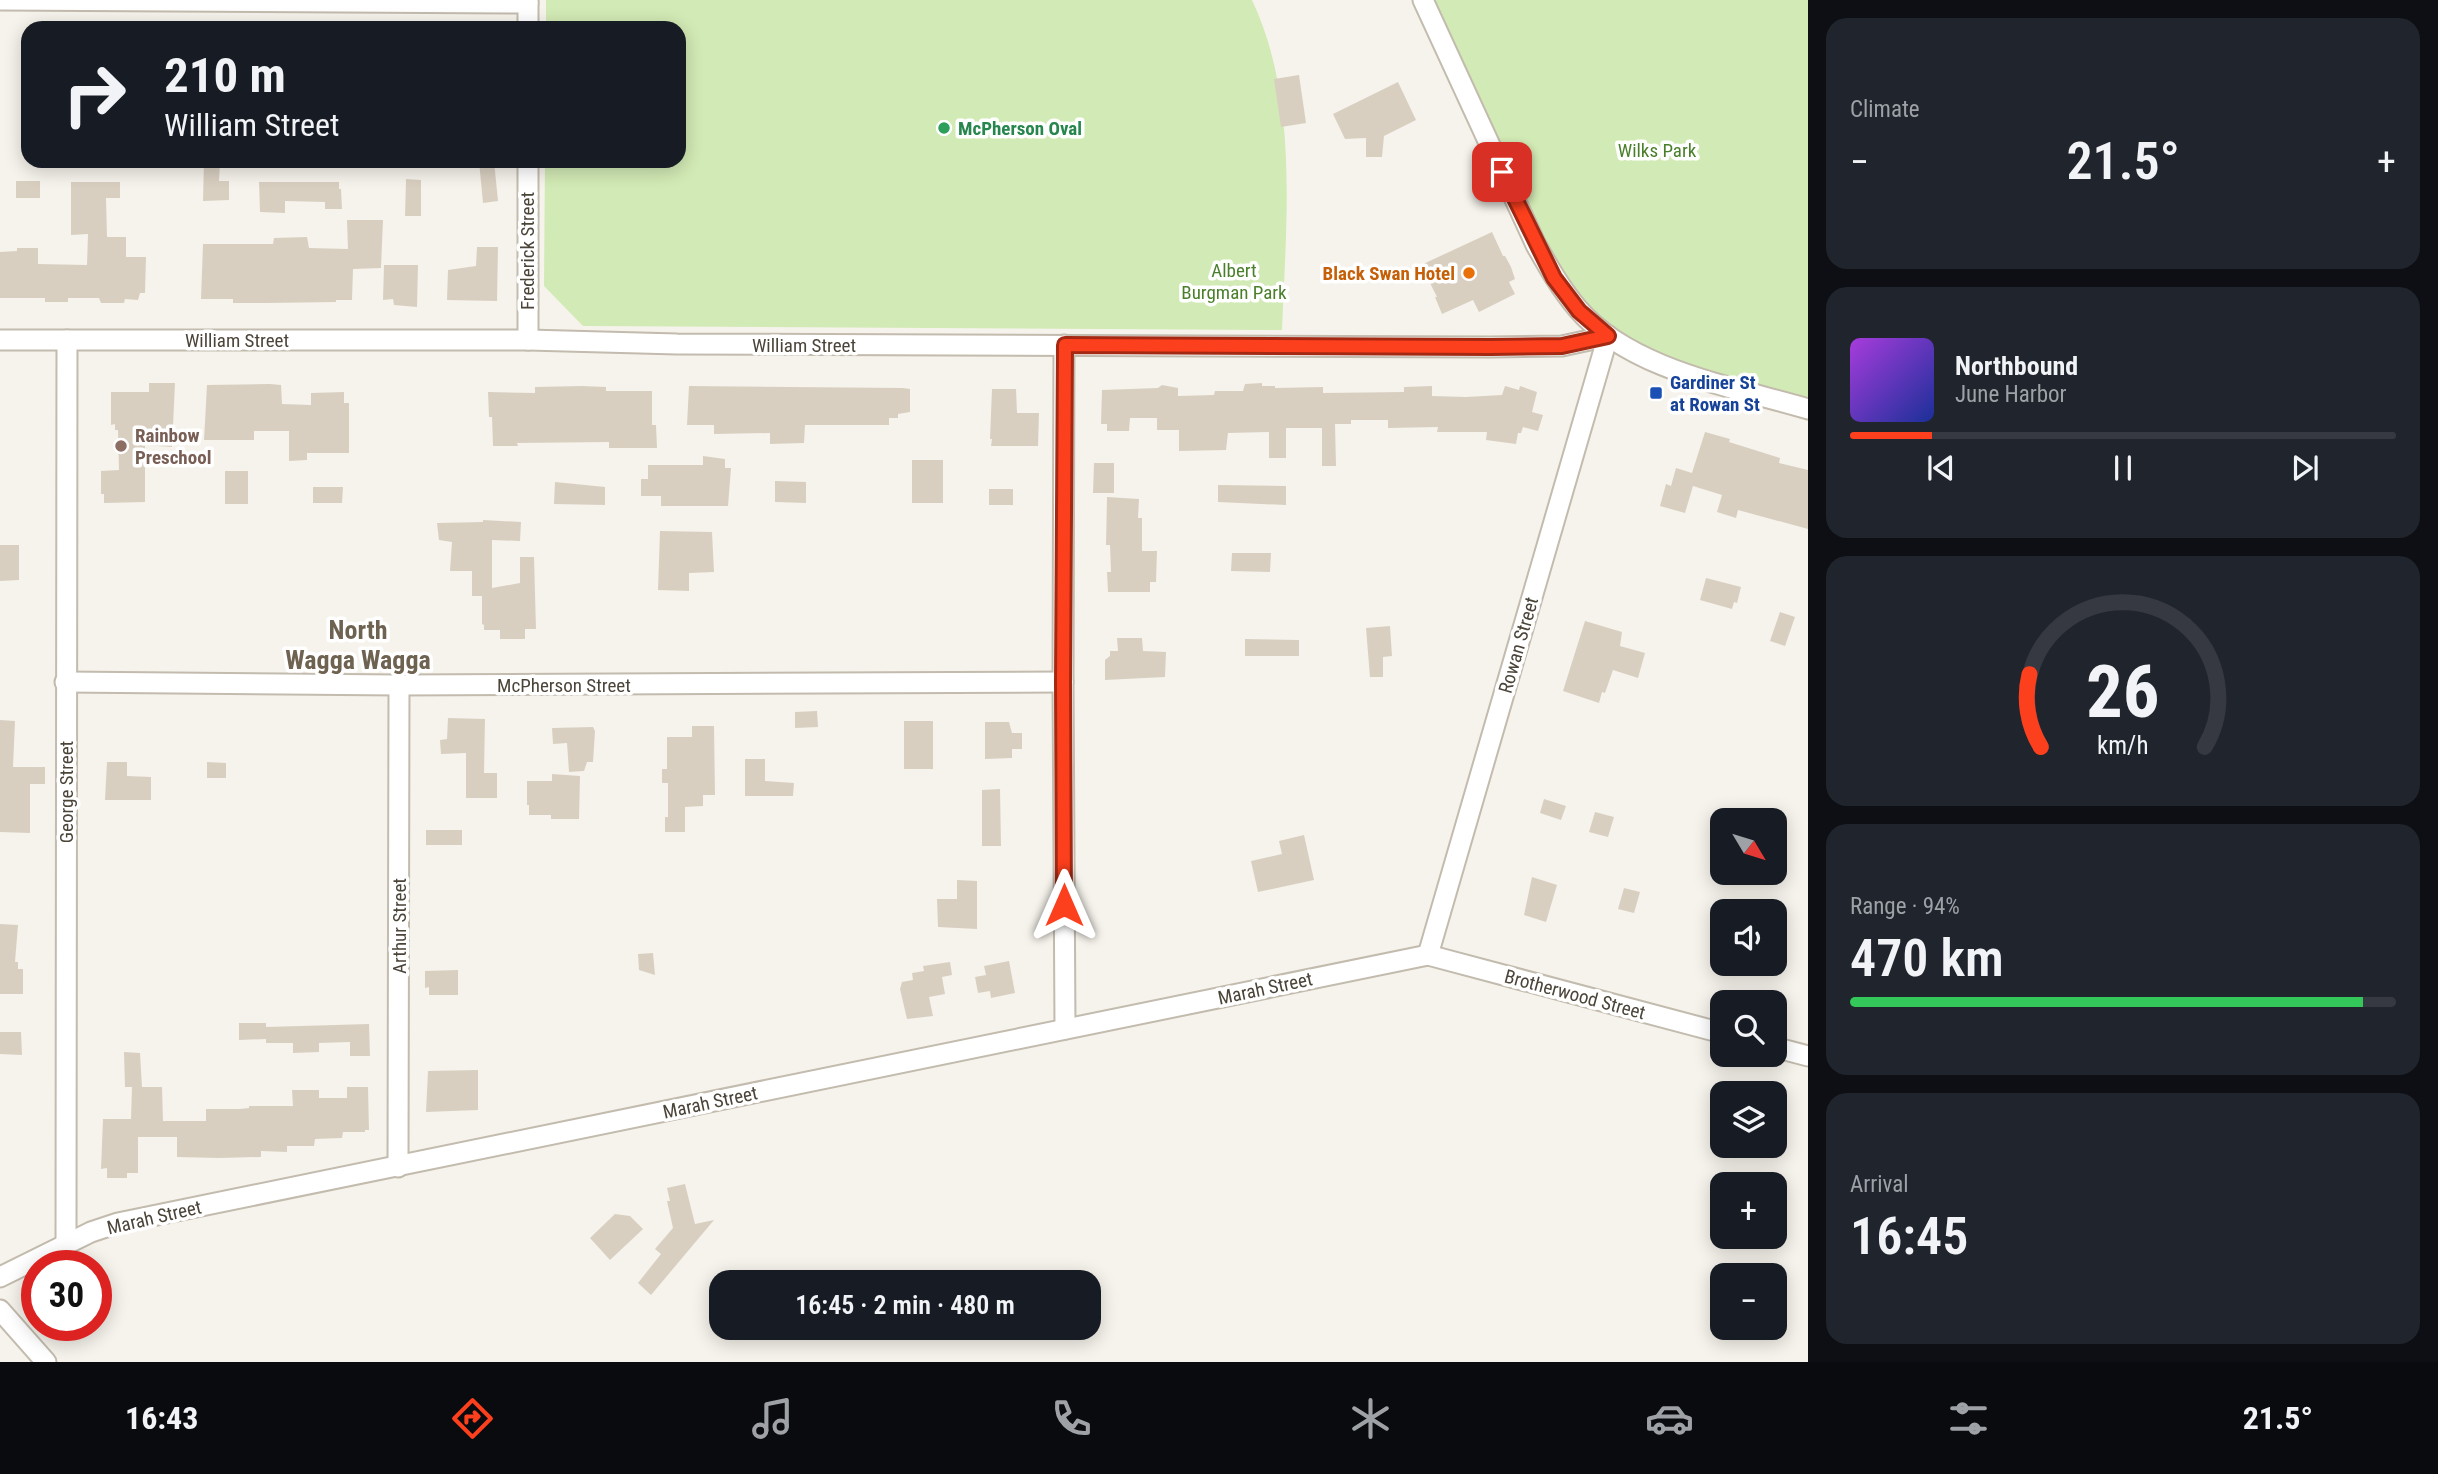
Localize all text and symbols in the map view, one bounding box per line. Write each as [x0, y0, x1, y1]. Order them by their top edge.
text: 210 m [164, 47, 286, 104]
icon: right [49, 49, 140, 140]
text: Climate [1850, 96, 1920, 123]
text: William Street [164, 106, 340, 144]
place label: McPherson Oval [958, 117, 1082, 140]
marker: McPherson Oval [936, 120, 952, 136]
text: 21.5° [2066, 131, 2180, 192]
park label: Wilks Park [1618, 139, 1697, 162]
text: − [1850, 140, 1869, 184]
text: + [2377, 140, 2396, 184]
pin [1472, 142, 1532, 202]
icon: arrive [1483, 153, 1521, 191]
street label: Frederick Street [516, 192, 539, 310]
park label: Albert Burgman Park [1181, 259, 1287, 304]
place label: Black Swan Hotel [1323, 262, 1455, 285]
marker: Black Swan Hotel [1461, 265, 1477, 281]
street label: William Street [185, 329, 289, 352]
street label: William Street [752, 334, 856, 357]
text: Northbound [1955, 351, 2078, 381]
place label: Gardiner St at Rowan St [1670, 371, 1760, 416]
text: June Harbor [1955, 381, 2067, 408]
marker: Gardiner St at Rowan St [1648, 385, 1664, 401]
place label: Rainbow Preschool [135, 424, 211, 469]
marker: Rainbow Preschool [113, 438, 129, 454]
icon: previous [1922, 449, 1960, 487]
icon: pause [2104, 449, 2142, 487]
icon: next [2286, 449, 2324, 487]
street label: Rowan Street [1494, 594, 1543, 696]
district label: North Wagga Wagga [285, 615, 431, 675]
text: 26 [2086, 649, 2160, 735]
street label: McPherson Street [497, 674, 631, 697]
text: km/h [2097, 731, 2149, 760]
street label: George Street [55, 741, 78, 843]
north arrow [1710, 808, 1787, 886]
map controls [1710, 808, 1787, 1340]
position arrow [1027, 868, 1101, 942]
street label: Arthur Street [388, 878, 411, 974]
text: Range · 94% [1850, 893, 1960, 920]
button: sound [1710, 899, 1787, 976]
text: 470 km [1850, 928, 2004, 989]
street label: Brotherwood Street [1502, 965, 1648, 1024]
street label: Marah Street [1216, 967, 1314, 1010]
button: search [1710, 990, 1787, 1067]
street label: Marah Street [661, 1081, 759, 1124]
button: layers [1710, 1081, 1787, 1158]
text: Arrival [1850, 1171, 1909, 1198]
button: + [1710, 1172, 1787, 1249]
street label: Marah Street [105, 1195, 203, 1239]
text: 16:45 [1850, 1206, 1968, 1267]
speed limit sign: 30 [21, 1250, 112, 1341]
button: − [1710, 1263, 1787, 1340]
text: 16:45 · 2 min · 480 m [795, 1290, 1015, 1320]
icon: directions [448, 1394, 497, 1443]
icon: music [748, 1394, 797, 1443]
icon: phone [1047, 1394, 1096, 1443]
icon: climate [1346, 1394, 1395, 1443]
icon: car [1645, 1394, 1694, 1443]
icon: filters [1944, 1394, 1993, 1443]
text: 16:43 [125, 1399, 198, 1437]
text: 21.5° [2243, 1399, 2313, 1437]

